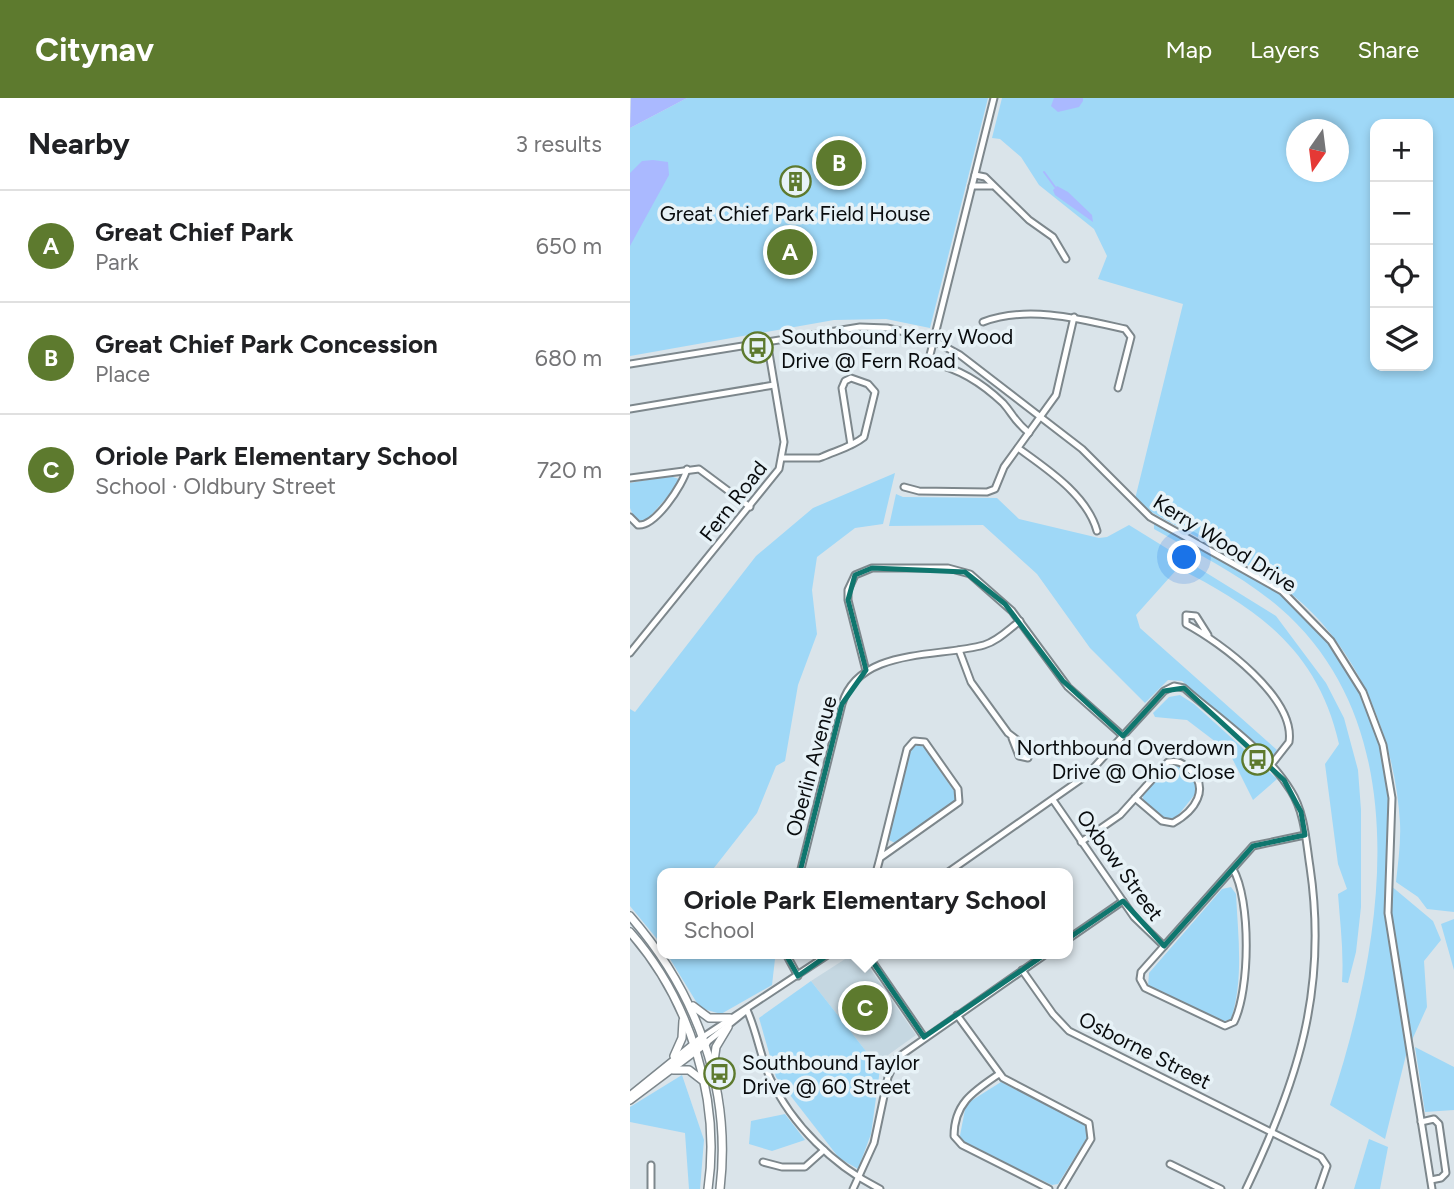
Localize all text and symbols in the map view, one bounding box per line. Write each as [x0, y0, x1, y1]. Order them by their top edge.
text: Citynav [35, 30, 154, 69]
text: Map [1165, 35, 1212, 64]
text: Layers [1250, 35, 1319, 64]
text: Share [1357, 35, 1419, 64]
north arrow [1286, 119, 1349, 182]
map controls [1370, 119, 1433, 371]
button: + [1370, 119, 1433, 182]
text: Nearby [28, 125, 130, 162]
text: 3 results [515, 130, 602, 158]
pin: B [816, 137, 862, 189]
building icon: Great Chief Park Field House [778, 164, 812, 198]
button: − [1370, 182, 1433, 245]
place label: Great Chief Park Field House [660, 201, 930, 226]
text: Great Chief Park [95, 216, 293, 248]
pin: A [767, 226, 813, 278]
text: A [43, 232, 59, 260]
text: 650 m [536, 232, 602, 260]
button: locate [1370, 245, 1433, 308]
text: Park [95, 248, 139, 276]
button: layers [1370, 308, 1433, 371]
place label: Southbound Kerry Wood Drive @ Fern Road [781, 324, 1013, 373]
text: Great Chief Park Concession [95, 328, 438, 360]
bus stop icon: Southbound Kerry Wood Drive @ Fern Road [741, 331, 775, 365]
text: B [44, 344, 58, 372]
text: 680 m [535, 344, 602, 372]
text: Place [95, 360, 150, 388]
text: Oriole Park Elementary School [95, 440, 458, 472]
text: C [43, 456, 59, 484]
text: 720 m [537, 456, 602, 484]
street label: Fern Road [694, 456, 772, 546]
text: School · Oldbury Street [95, 472, 336, 500]
street label: Kerry Wood Drive [1149, 489, 1301, 597]
your location [1167, 540, 1201, 574]
street label: Oberlin Avenue [780, 693, 842, 839]
place label: Northbound Overdown Drive @ Ohio Close [1016, 735, 1235, 784]
bus stop icon: Northbound Overdown Drive @ Ohio Close [1241, 742, 1275, 776]
street label: Oxbow Street [1071, 805, 1169, 925]
popup [657, 868, 1073, 959]
text: Oriole Park Elementary School [684, 884, 1047, 916]
text: School [684, 916, 755, 944]
pin: C [842, 982, 888, 1034]
street label: Osborne Street [1075, 1006, 1215, 1094]
place label: Southbound Taylor Drive @ 60 Street [742, 1050, 920, 1099]
bus stop icon: Southbound Taylor Drive @ 60 Street [702, 1057, 736, 1091]

